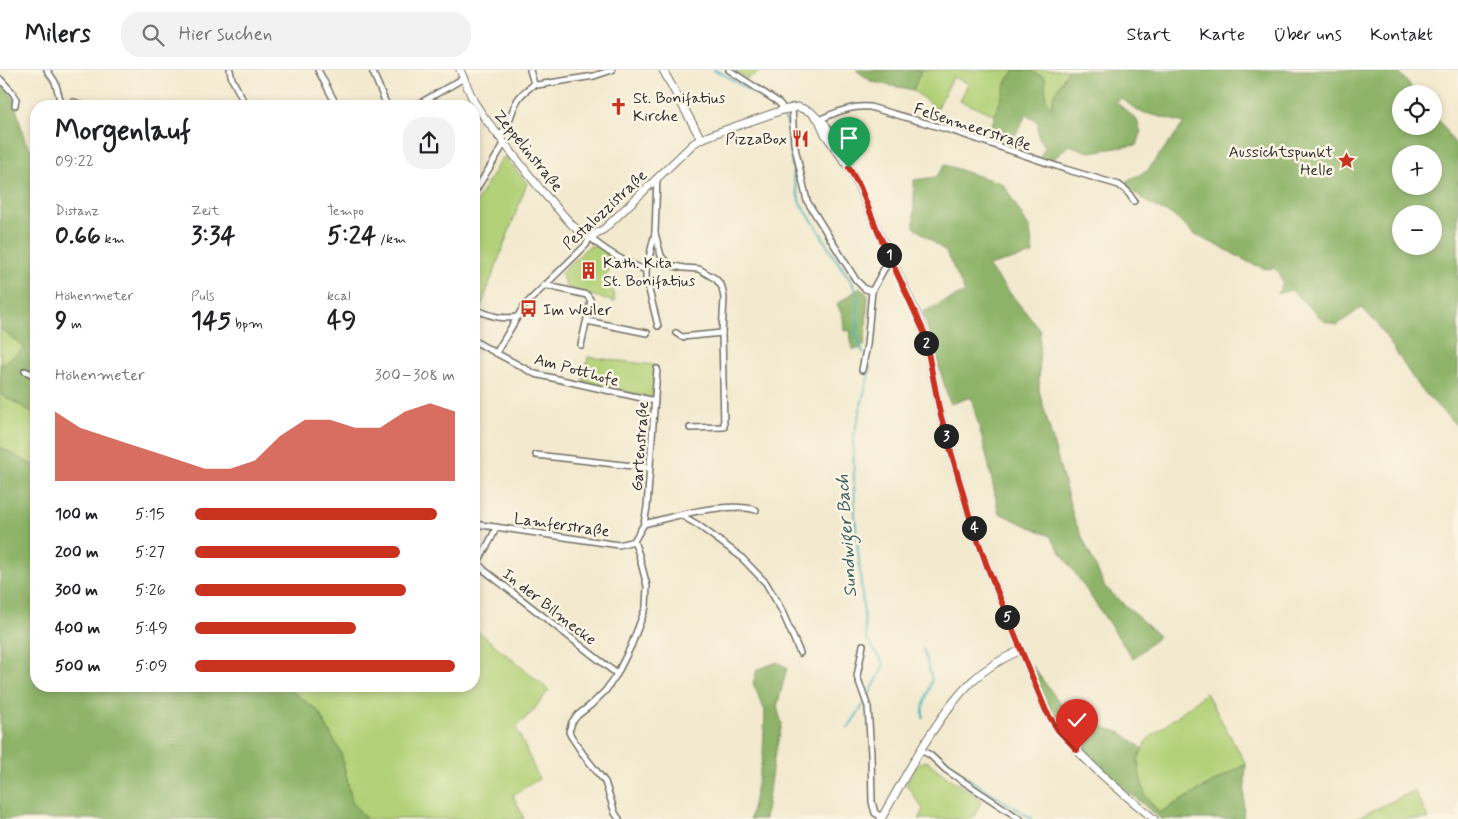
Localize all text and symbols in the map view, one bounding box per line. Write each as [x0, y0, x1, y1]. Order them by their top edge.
search box [121, 12, 471, 57]
text: Milers [25, 19, 91, 50]
icon: search [139, 21, 167, 49]
text: Hier suchen [179, 22, 272, 47]
text: Start [1127, 23, 1171, 47]
text: Karte [1199, 23, 1245, 47]
text: Über uns [1273, 23, 1342, 47]
text: Kontakt [1370, 23, 1433, 47]
map controls [1392, 85, 1442, 255]
button: locate [1392, 85, 1442, 135]
place label: St. Bonifatius Kirche [633, 88, 725, 127]
church icon: St. Bonifatius Kirche [609, 96, 629, 116]
street label: Felsenmeerstraße [911, 99, 1034, 156]
street label: Zeppelinstraße [488, 106, 568, 196]
text: Morgenlauf [55, 113, 191, 150]
button: share [403, 117, 455, 169]
pin [828, 117, 870, 168]
icon: arrive [835, 124, 863, 152]
restaurant icon: PizzaBox [791, 128, 811, 148]
place label: PizzaBox [726, 129, 787, 150]
place label: Aussichtspunkt Helle [1228, 142, 1333, 181]
button: + [1392, 145, 1442, 195]
place icon: Aussichtspunkt Helle [1337, 150, 1357, 170]
text: 09:22 [55, 151, 94, 172]
street label: Pestalozzistraße [558, 165, 652, 255]
text: Distanz [55, 202, 99, 220]
text: Zeit [191, 202, 219, 220]
text: Tempo [327, 202, 364, 220]
button: − [1392, 205, 1442, 255]
text: 0.66 [55, 220, 101, 253]
text: 3:34 [191, 220, 235, 253]
text: 5:24 [327, 220, 376, 253]
text: km [101, 230, 125, 248]
text: /km [376, 230, 406, 248]
pin: 1 [876, 242, 902, 268]
text: 1 [886, 246, 893, 264]
place label: Kath. Kita St. Bonifatius [603, 253, 695, 292]
building icon: Kath. Kita St. Bonifatius [579, 261, 599, 281]
text: Höhenmeter [55, 287, 133, 305]
text: Puls [191, 287, 215, 305]
text: kcal [327, 287, 351, 305]
bus stop icon: Im Weiler [519, 299, 539, 319]
place label: Im Weiler [543, 300, 612, 321]
text: 9 [55, 305, 67, 338]
text: 145 [191, 305, 231, 338]
text: 49 [327, 305, 356, 338]
text: m [67, 315, 82, 333]
text: bpm [231, 315, 263, 333]
pin: 2 [914, 330, 938, 356]
text: 2 [923, 334, 930, 352]
street label: Am Potthofe [532, 349, 621, 392]
text: Höhenmeter [55, 365, 145, 386]
text: 300–308 m [375, 365, 455, 386]
street label: Gartenstraße [627, 400, 654, 492]
pin: 3 [934, 424, 958, 448]
text: 3 [943, 427, 950, 445]
water label: Sundwiger Bach [831, 473, 865, 598]
text: 100 m [55, 504, 98, 525]
text: 5:15 [135, 504, 165, 525]
street label: Lamferstraße [513, 508, 611, 543]
pin: 4 [962, 516, 986, 540]
text: 4 [970, 519, 979, 537]
text: 200 m [55, 542, 99, 563]
text: 5:27 [135, 542, 165, 563]
street label: In der Bilmecke [498, 564, 600, 651]
text: 300 m [55, 580, 98, 601]
text: 5:26 [135, 580, 166, 601]
pin: 5 [994, 604, 1020, 630]
text: 5 [1003, 608, 1012, 626]
text: 400 m [55, 618, 100, 639]
text: 5:49 [135, 618, 168, 639]
text: 500 m [55, 656, 100, 677]
text: 5:09 [135, 656, 167, 677]
pin [1056, 699, 1098, 750]
icon: check [1063, 706, 1091, 734]

